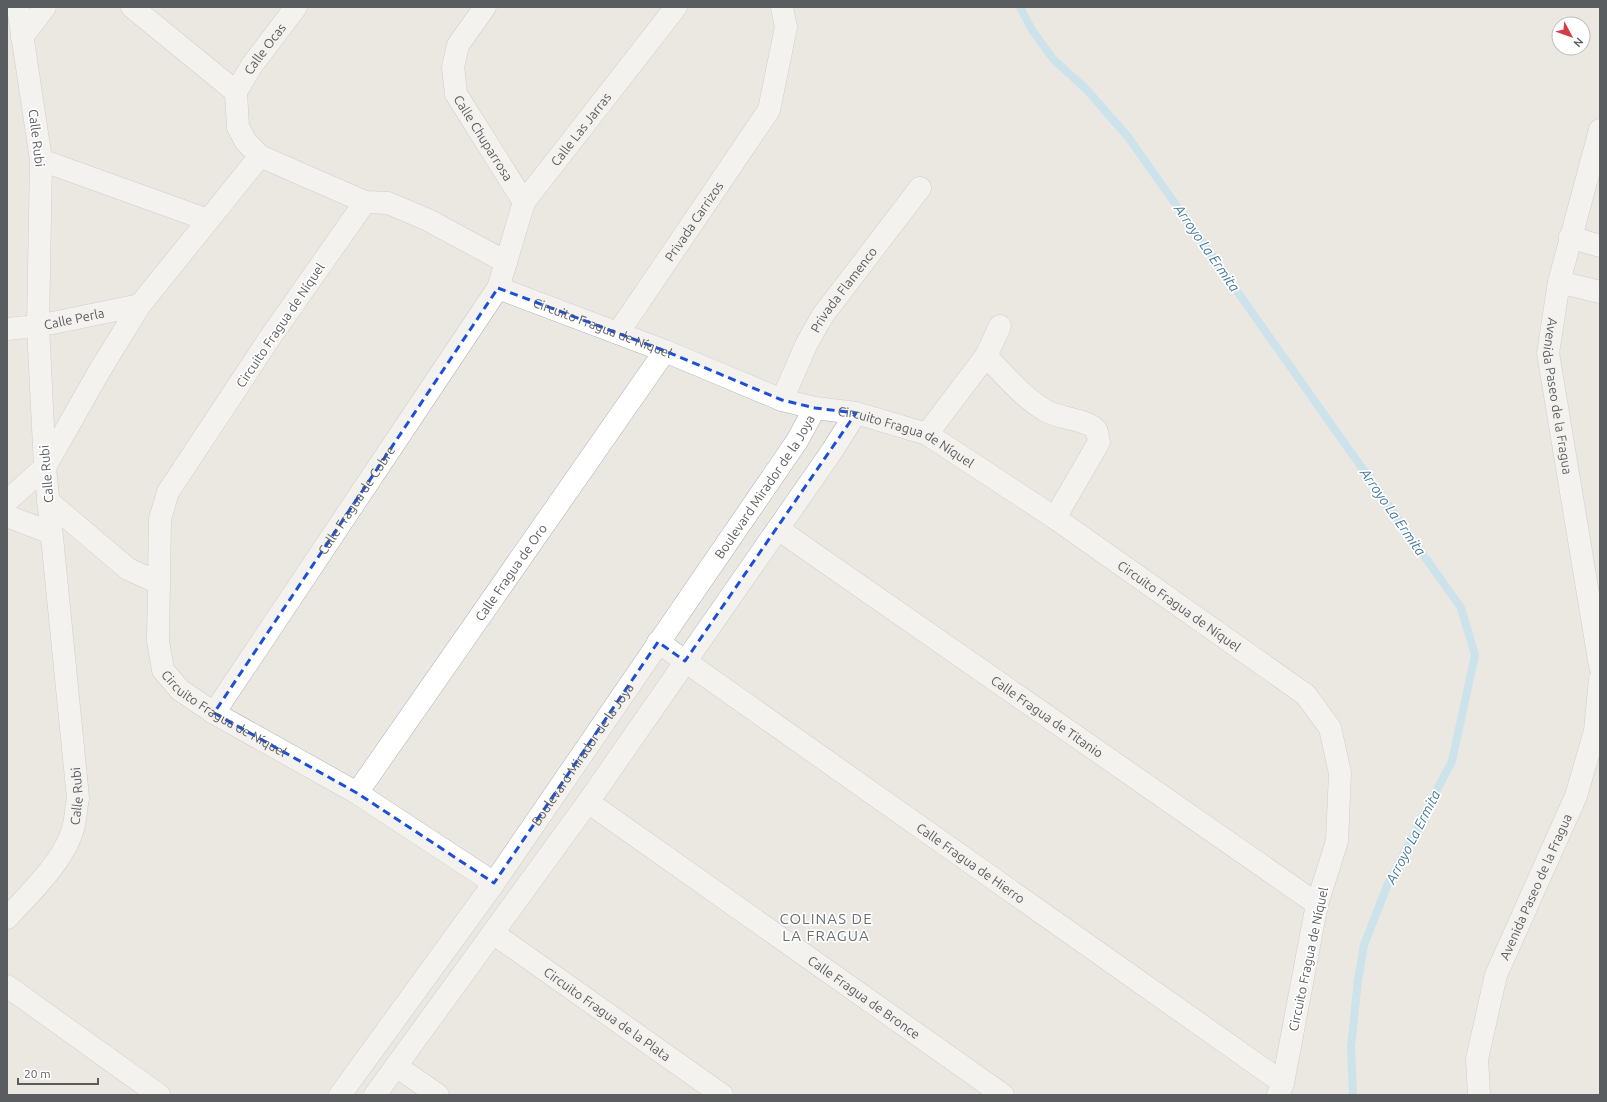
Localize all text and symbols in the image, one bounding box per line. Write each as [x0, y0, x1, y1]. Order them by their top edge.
north arrow [1551, 16, 1591, 56]
street label: Calle Ocas [241, 20, 288, 77]
text: N [1571, 36, 1586, 50]
street label: Calle Las Jarras [548, 90, 614, 169]
street label: Calle Chuparrosa [451, 92, 516, 183]
street label: Calle Rubi [27, 108, 47, 168]
street label: Privada Carrizos [662, 178, 726, 264]
water label: Arroyo La Ermita [1170, 200, 1243, 295]
street label: Privada Flamenco [808, 244, 879, 335]
street label: Circuito Fragua de Níquel [233, 260, 327, 390]
street label: Circuito Fragua de Níquel [531, 295, 675, 360]
street label: Calle Perla [43, 306, 106, 332]
street label: Avenida Paseo de la Fragua [1541, 317, 1575, 475]
street label: Circuito Fragua de Níquel [837, 404, 977, 470]
street label: Boulevard Mirador de la Joya [712, 412, 817, 561]
street label: Calle Fragua de Cobre [315, 443, 397, 557]
street label: Calle Rubi [37, 445, 55, 503]
water label: Arroyo La Ermita [1356, 464, 1429, 559]
street label: Calle Fragua de Oro [472, 521, 549, 623]
street label: Circuito Fragua de Níquel [1115, 558, 1244, 654]
street label: Circuito Fragua de Níquel [159, 667, 290, 759]
street label: Calle Fragua de Titanio [989, 673, 1106, 760]
street label: Boulevard Mirador de la Joya [528, 680, 636, 828]
street label: Calle Rubi [67, 767, 85, 826]
water label: Arroyo La Ermita [1382, 787, 1444, 887]
street label: Avenida Paseo de la Fragua [1497, 812, 1574, 962]
street label: Calle Fragua de Hierro [914, 820, 1028, 906]
street label: Circuito Fragua de Níquel [1286, 885, 1330, 1032]
district label: COLINAS DE LA FRAGUA [779, 910, 873, 944]
street label: Calle Fragua de Bronce [805, 953, 923, 1041]
street label: Circuito Fragua de la Plata [541, 964, 673, 1063]
scale bar [18, 1060, 98, 1086]
text: 20 m [24, 1067, 51, 1080]

